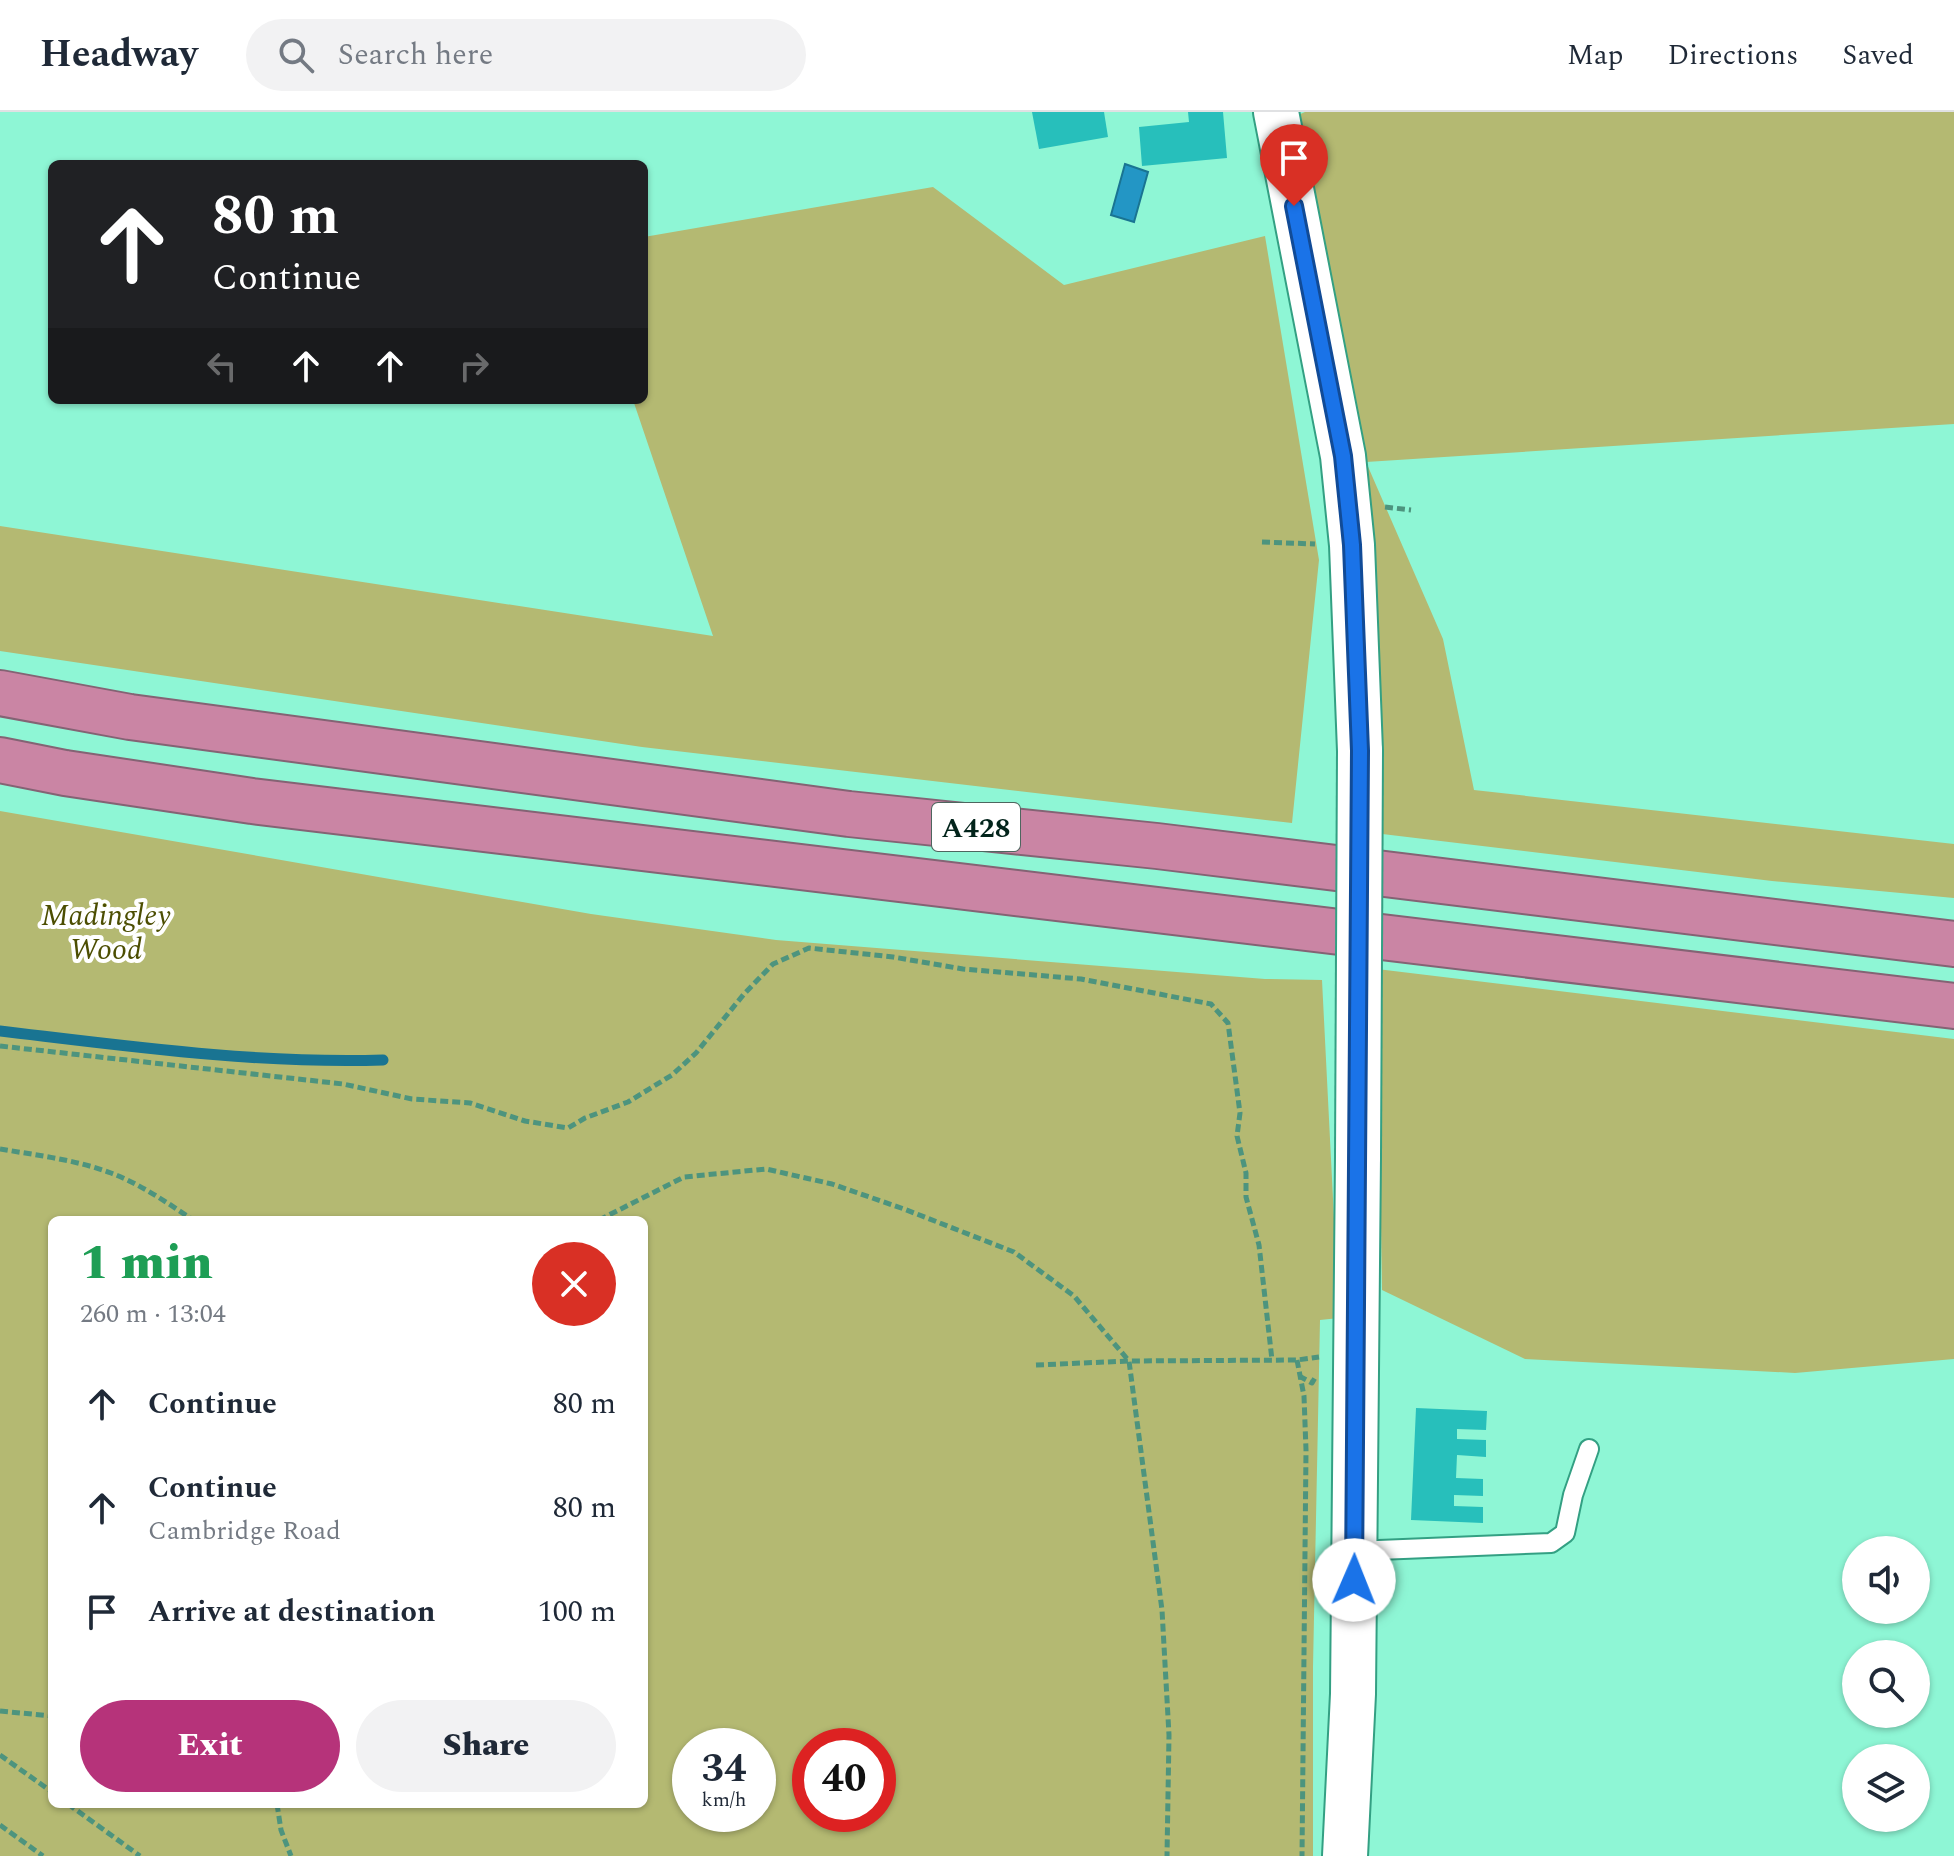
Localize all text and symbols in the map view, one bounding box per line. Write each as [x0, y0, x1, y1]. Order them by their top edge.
search box [246, 19, 806, 91]
text: Headway [40, 26, 198, 84]
text: Search here [338, 32, 493, 78]
icon: search [274, 33, 318, 77]
text: Map [1567, 34, 1624, 77]
text: Directions [1668, 34, 1798, 77]
text: Saved [1842, 34, 1914, 77]
pin [1260, 124, 1328, 206]
icon: arrive [1272, 136, 1316, 180]
text: 80 m [212, 174, 339, 259]
icon: ahead [80, 192, 184, 296]
text: Continue [212, 251, 361, 306]
icon: left [200, 344, 244, 388]
icon: ahead [284, 344, 328, 388]
icon: ahead [368, 344, 412, 388]
icon: right [452, 344, 496, 388]
road number: A428 [932, 803, 1020, 851]
park label: Madingley Wood [41, 893, 171, 973]
text: 1 min [80, 1227, 213, 1300]
button: close [532, 1242, 616, 1326]
text: 260 m · 13:04 [80, 1294, 226, 1334]
text: Continue [148, 1381, 277, 1427]
text: 80 m [553, 1381, 616, 1427]
icon: ahead [80, 1382, 124, 1426]
text: Continue [148, 1465, 277, 1511]
text: 80 m [553, 1485, 616, 1531]
icon: ahead [80, 1486, 124, 1530]
text: Cambridge Road [148, 1511, 341, 1551]
map controls [1842, 1536, 1930, 1832]
button: sound [1842, 1536, 1930, 1624]
position arrow [1312, 1538, 1396, 1622]
text: Arrive at destination [148, 1589, 435, 1635]
text: 100 m [538, 1589, 616, 1635]
icon: arrive [80, 1590, 124, 1634]
button: search [1842, 1640, 1930, 1728]
button: Exit [80, 1700, 340, 1792]
button: Share [356, 1700, 616, 1792]
speed limit sign: 40 [792, 1728, 896, 1832]
text: 34 [702, 1739, 746, 1800]
button: layers [1842, 1744, 1930, 1832]
text: km/h [702, 1785, 747, 1815]

